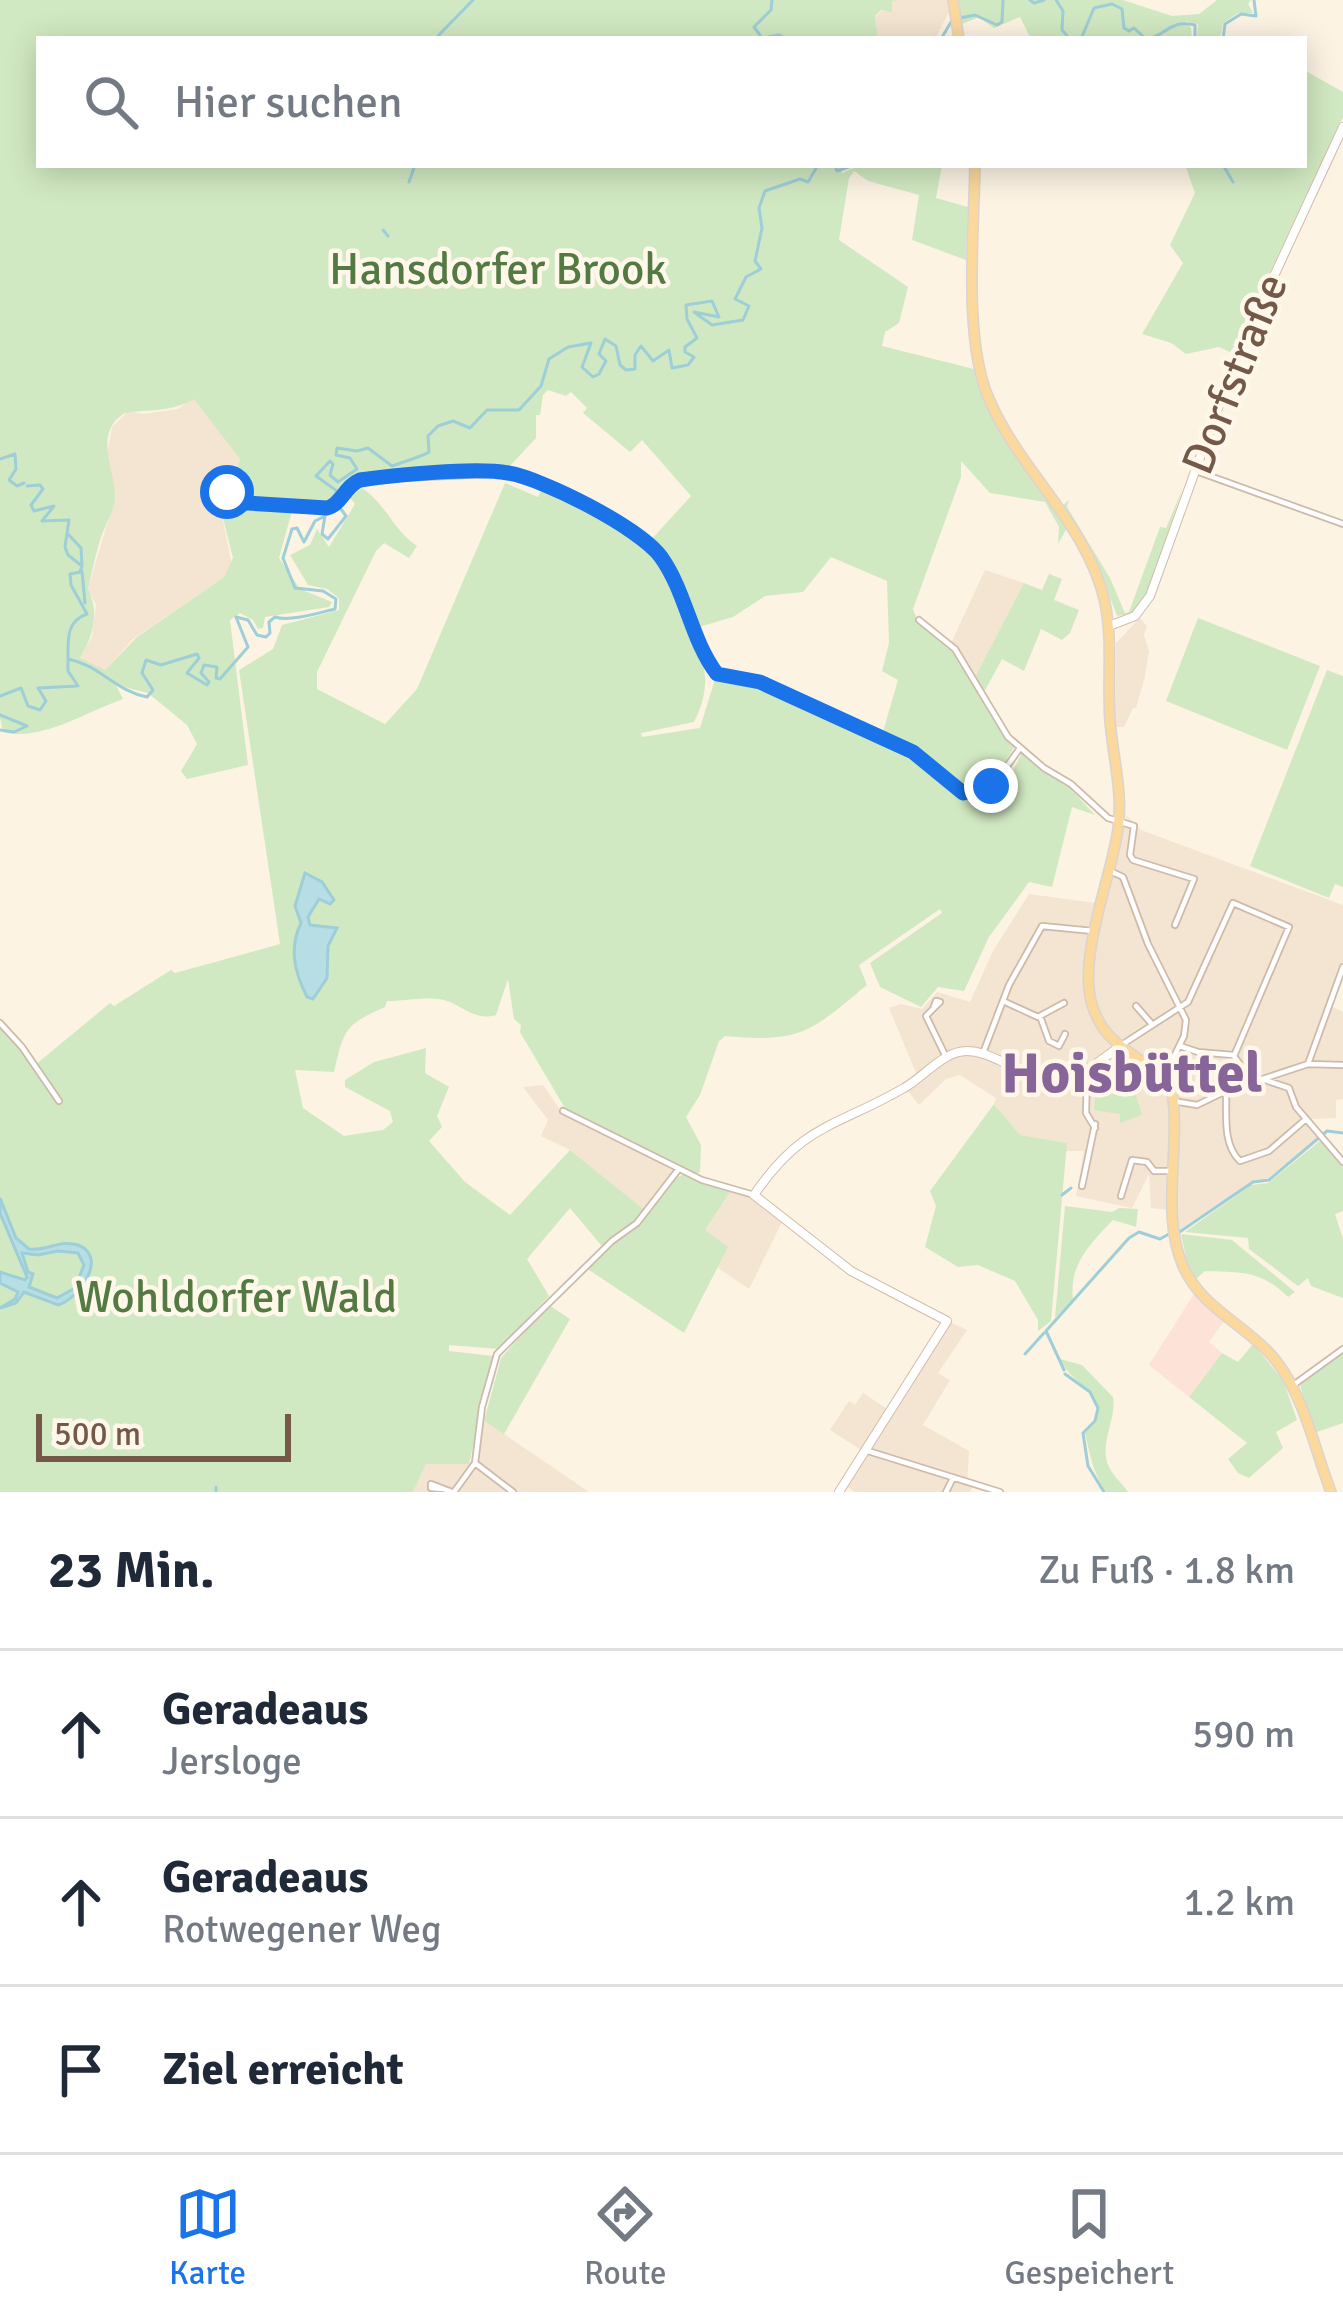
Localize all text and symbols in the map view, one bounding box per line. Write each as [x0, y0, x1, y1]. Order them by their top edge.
search box [36, 36, 1307, 168]
icon: search [78, 69, 144, 135]
text: Hier suchen [174, 75, 403, 130]
park label: Hansdorfer Brook [329, 242, 667, 297]
street label: Dorfstraße [1170, 266, 1300, 482]
route start [200, 465, 254, 519]
route end [964, 759, 1018, 813]
district label: Hoisbüttel [1001, 1038, 1263, 1109]
park label: Wohldorfer Wald [75, 1270, 397, 1325]
scale bar [36, 1408, 291, 1461]
text: 500 m [54, 1414, 141, 1455]
text: 23 Min. [48, 1539, 215, 1602]
text: Zu Fuß · 1.8 km [1038, 1546, 1295, 1594]
text: Geradeaus [162, 1682, 368, 1737]
icon: ahead [48, 1701, 114, 1767]
text: 590 m [1192, 1710, 1295, 1758]
text: Jersloge [162, 1737, 302, 1785]
text: Geradeaus [162, 1850, 368, 1905]
icon: ahead [48, 1869, 114, 1935]
text: 1.2 km [1183, 1878, 1295, 1926]
text: Rotwegener Weg [162, 1905, 442, 1953]
icon: arrive [48, 2037, 114, 2103]
text: Ziel erreicht [162, 2042, 404, 2097]
tab: Karte [169, 2181, 246, 2294]
tab: Route [584, 2181, 666, 2294]
tab: Gespeichert [1004, 2181, 1174, 2294]

